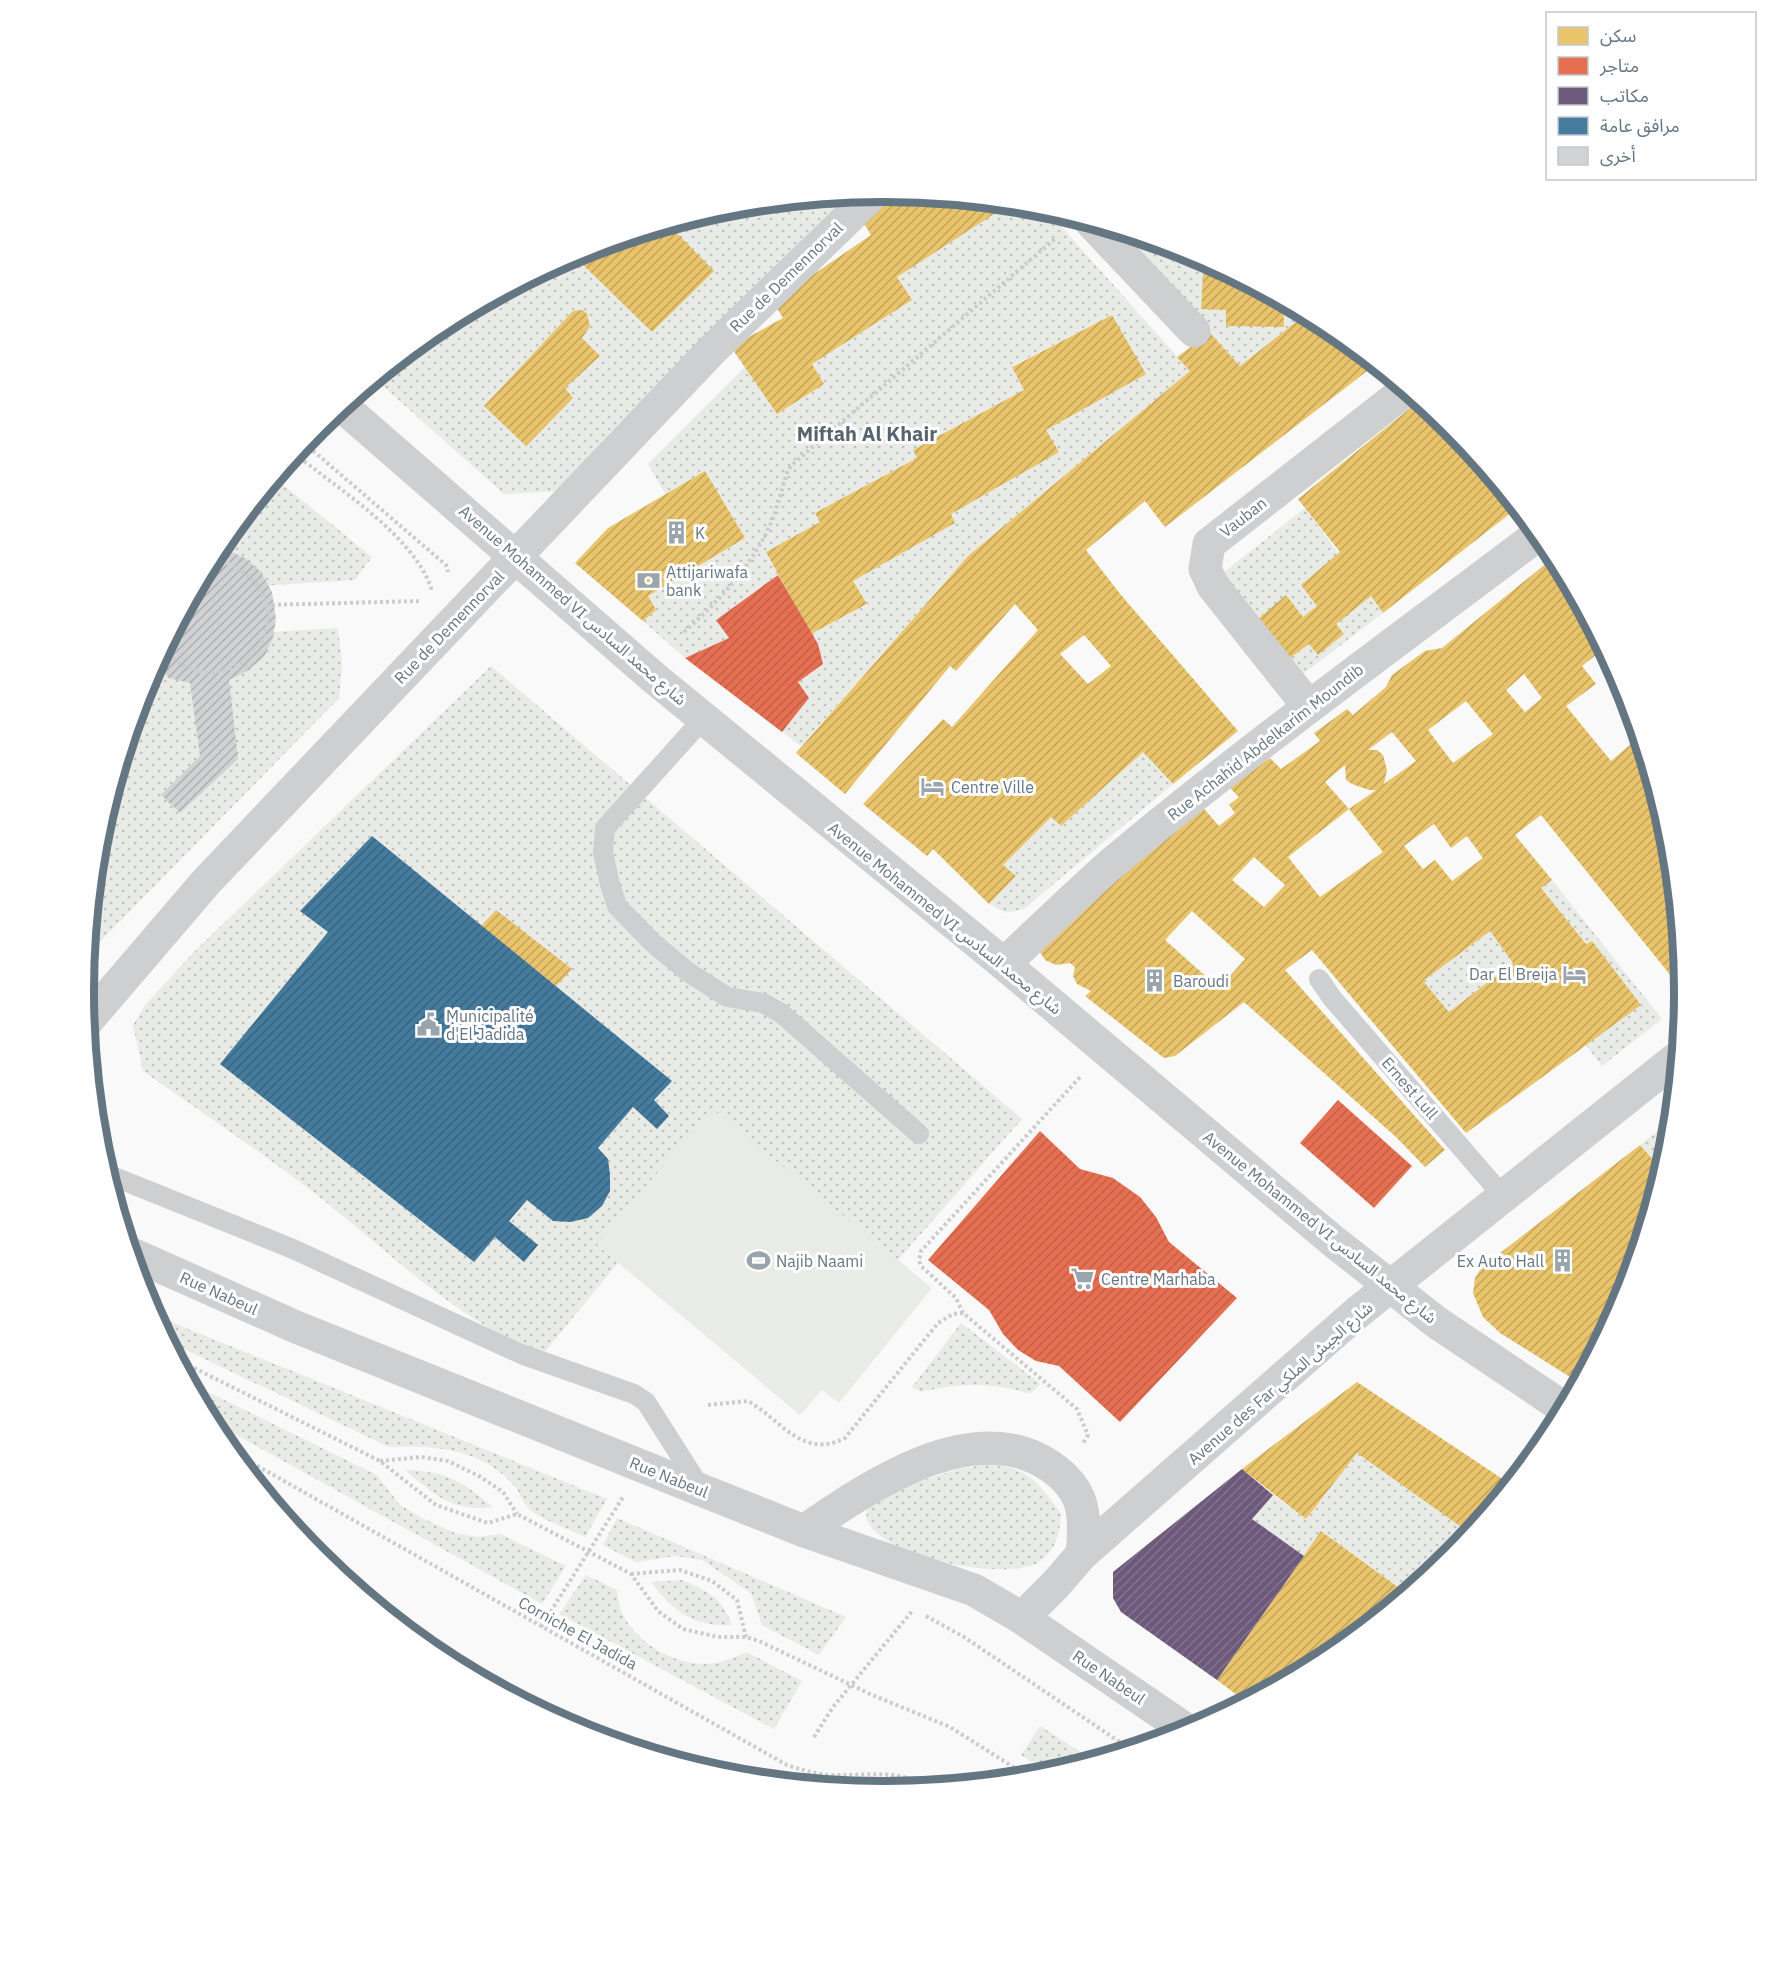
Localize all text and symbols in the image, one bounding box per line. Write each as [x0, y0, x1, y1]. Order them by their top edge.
legend [1546, 12, 1756, 180]
text: سكن [1600, 24, 1636, 47]
text: متاجر [1599, 54, 1639, 77]
text: مكاتب [1600, 84, 1649, 107]
text: مرافق عامة [1600, 114, 1680, 137]
text: أخرى [1600, 144, 1636, 167]
street label: Rue de Demennorval [725, 218, 847, 336]
district label: Miftah Al Khair [797, 420, 937, 447]
street label: Vauban [1216, 493, 1270, 541]
street label: Avenue Mohammed VI شارع محمد السادس [453, 501, 691, 712]
building icon: K [664, 520, 690, 546]
place label: K [695, 523, 705, 543]
place label: Attijariwafa bank [666, 562, 749, 600]
street label: Rue de Demennorval [390, 566, 508, 688]
bank icon: Attijariwafa bank [635, 568, 661, 594]
street label: Rue Achahid Abdelkarim Moundib [1163, 659, 1367, 825]
hotel icon: Centre Ville [920, 774, 946, 800]
place label: Centre Ville [951, 777, 1034, 797]
street label: Avenue Mohammed VI شارع محمد السادس [822, 817, 1066, 1021]
hotel icon: Dar El Breija [1562, 961, 1588, 987]
place label: Dar El Breija [1469, 964, 1557, 984]
building icon: Baroudi [1142, 968, 1168, 994]
place label: Baroudi [1173, 971, 1229, 991]
place label: Municipalité d'El Jadida [446, 1006, 534, 1044]
public building icon: Municipalité d'El Jadida [415, 1012, 441, 1038]
street label: Ernest Lull [1378, 1053, 1442, 1123]
street label: Avenue Mohammed VI شارع محمد السادس [1197, 1126, 1441, 1330]
sports icon: Najib Naami [745, 1248, 771, 1274]
building icon: Ex Auto Hall [1549, 1248, 1575, 1274]
place label: Najib Naami [776, 1251, 863, 1271]
place label: Ex Auto Hall [1457, 1251, 1544, 1271]
supermarket icon: Centre Marhaba [1070, 1266, 1096, 1292]
street label: Rue Nabeul [177, 1267, 261, 1319]
place label: Centre Marhaba [1101, 1269, 1216, 1289]
street label: Avenue des Far شارع الجيش الملكي [1183, 1297, 1379, 1471]
street label: Rue Nabeul [627, 1452, 711, 1502]
street label: Corniche El Jadida [515, 1592, 641, 1674]
street label: Rue Nabeul [1069, 1645, 1149, 1709]

